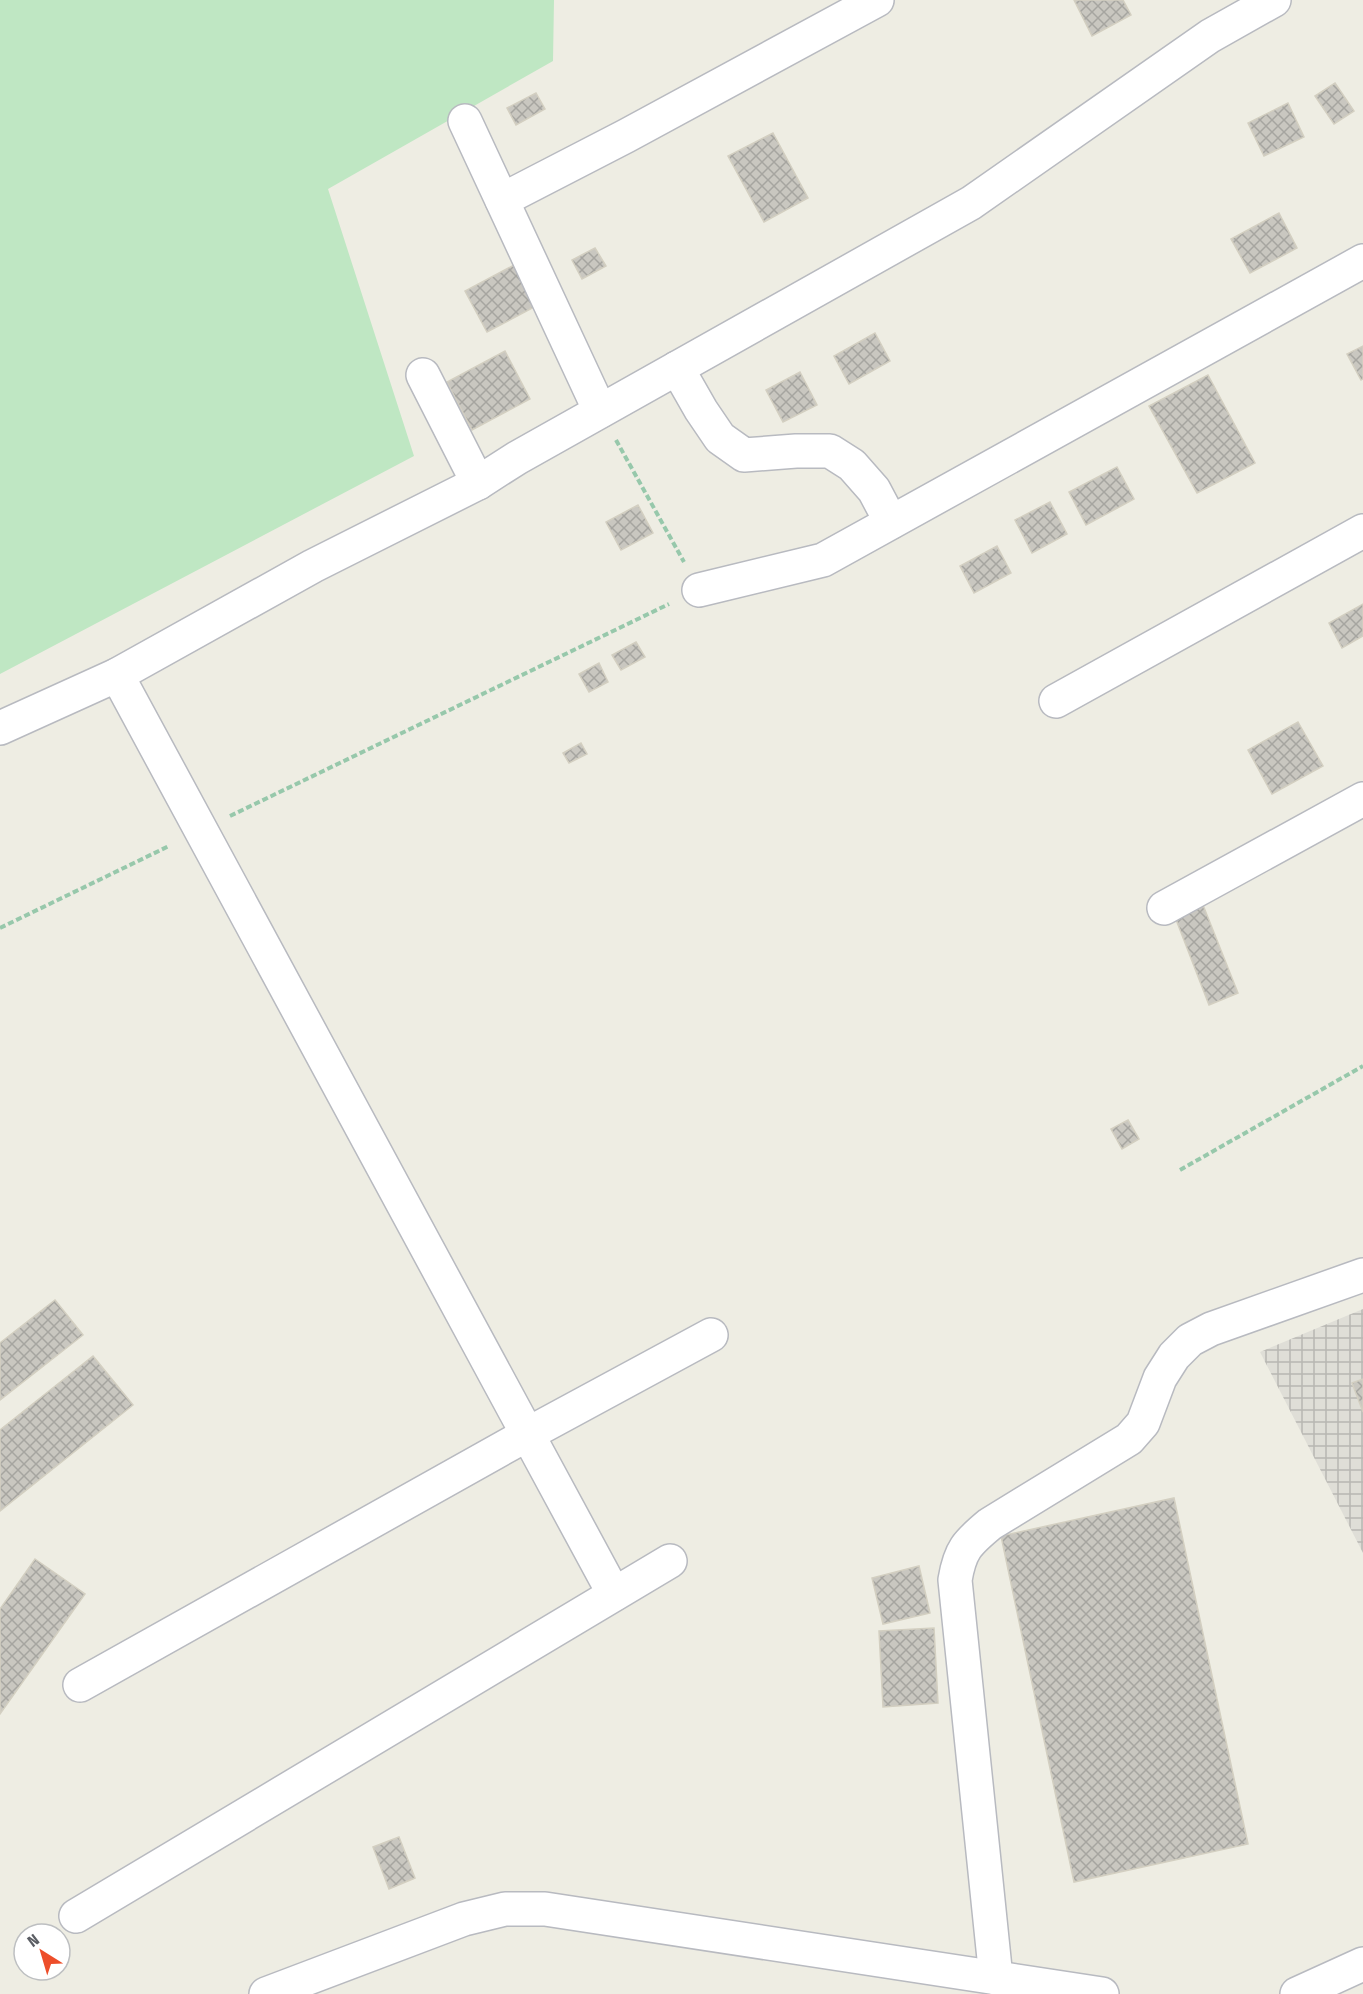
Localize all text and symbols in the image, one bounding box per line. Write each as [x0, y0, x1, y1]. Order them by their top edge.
north arrow [12, 1922, 72, 1982]
text: N [24, 1930, 43, 1951]

